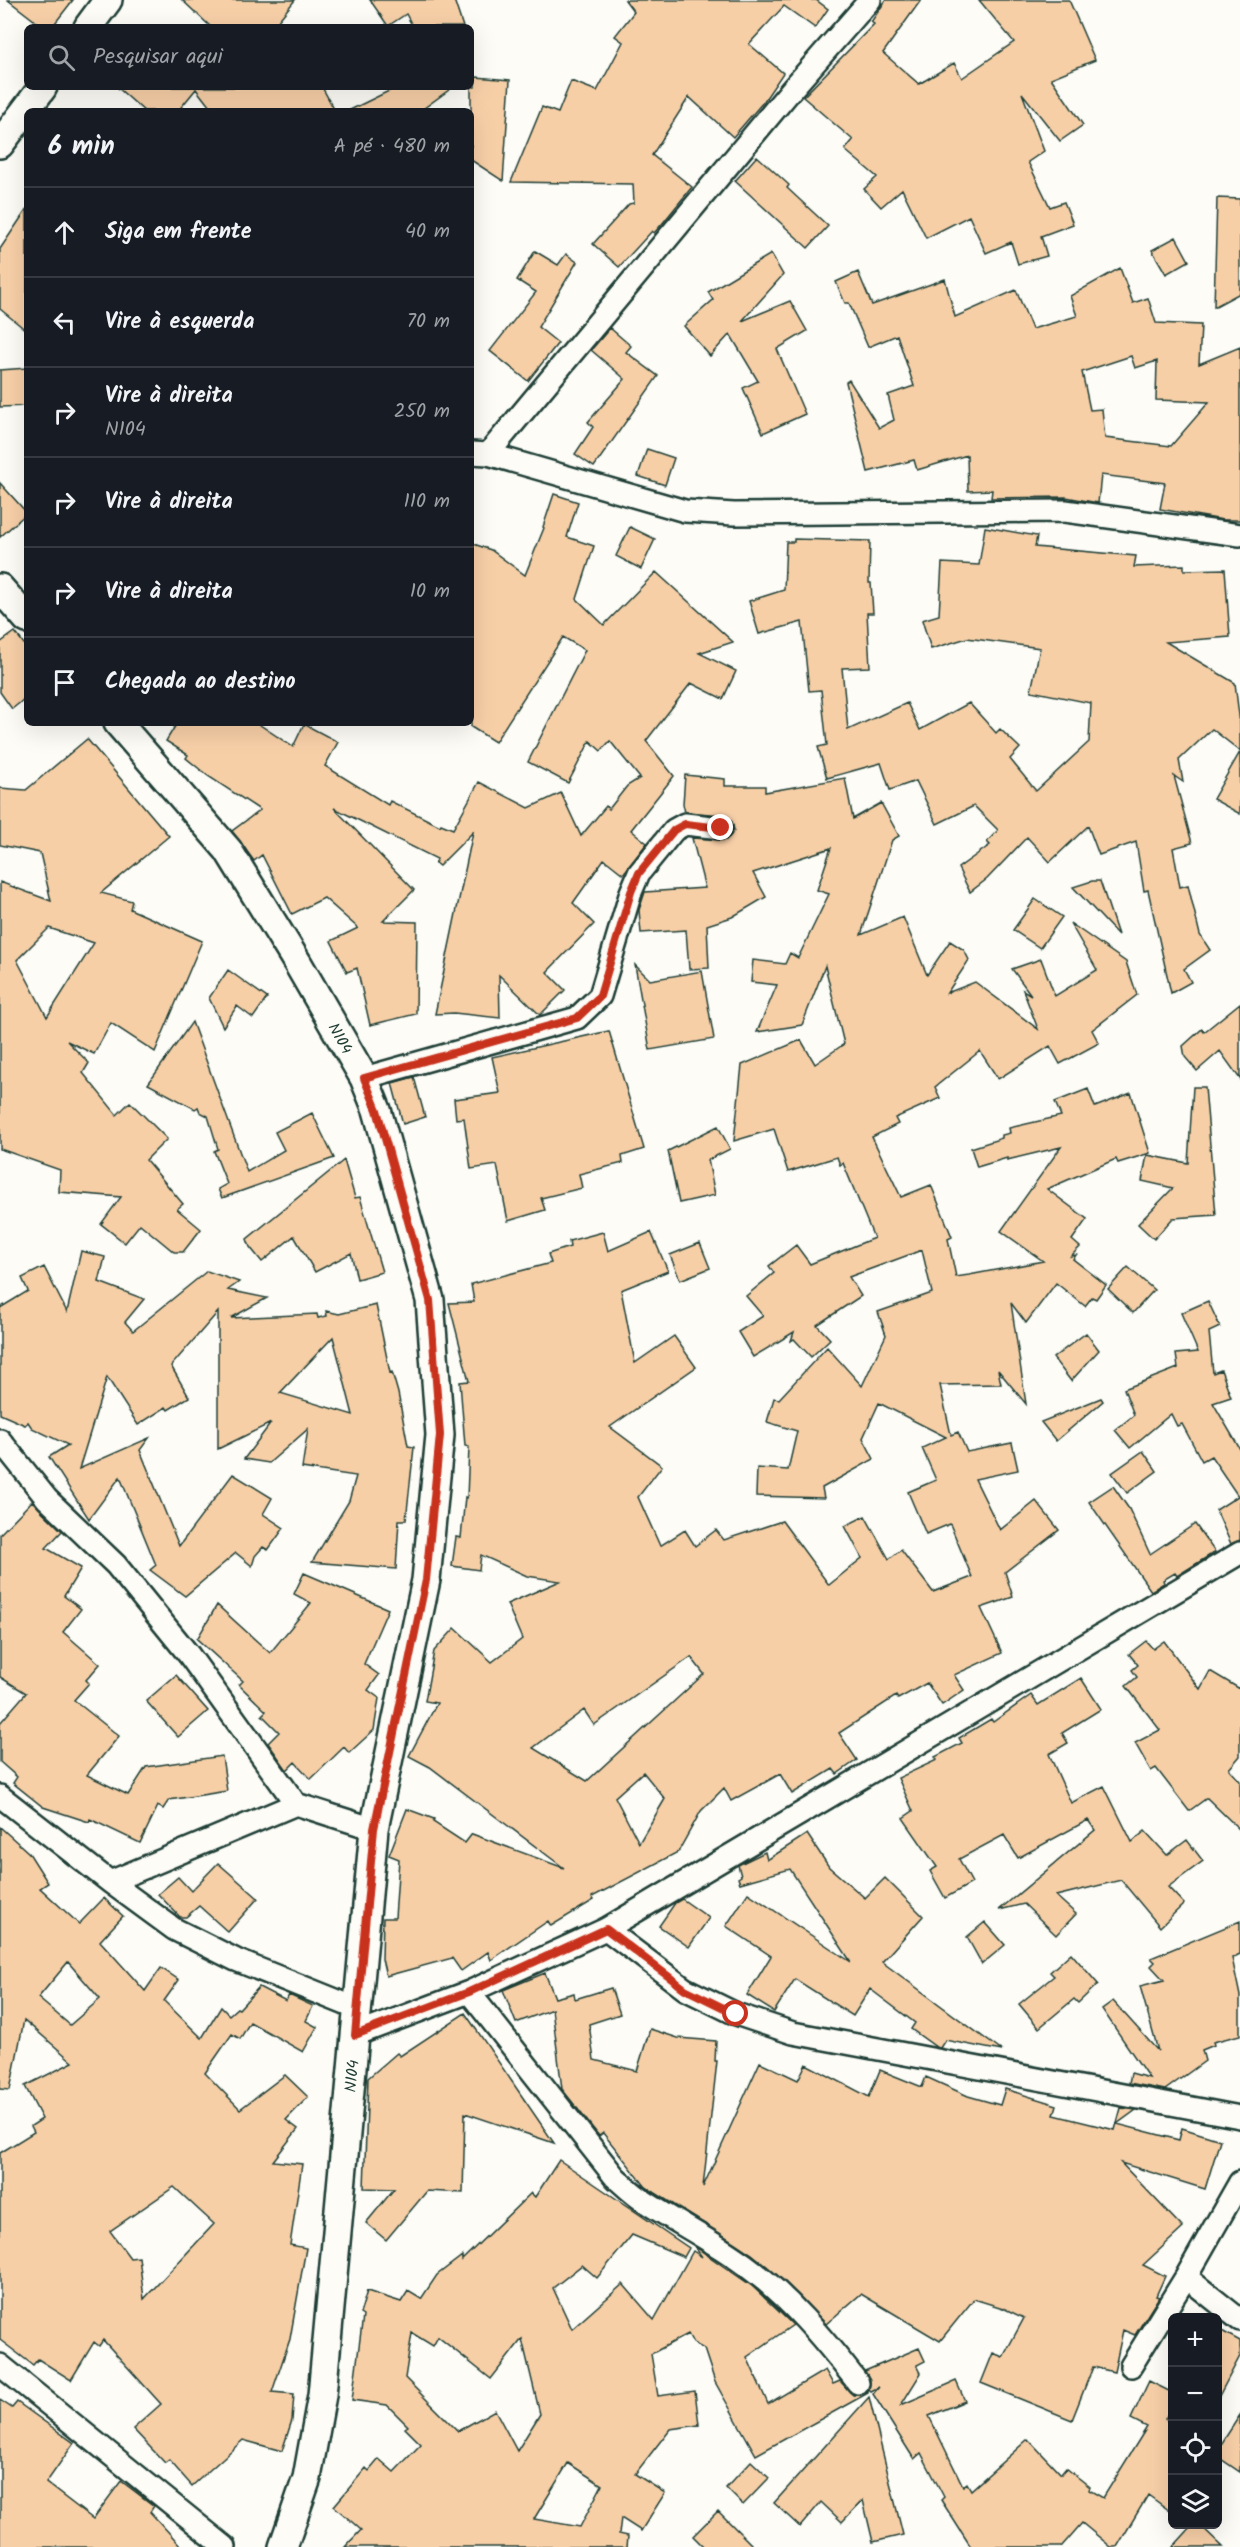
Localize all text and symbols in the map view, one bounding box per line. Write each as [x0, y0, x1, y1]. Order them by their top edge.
search box [24, 24, 474, 90]
text: Pesquisar aqui [93, 40, 223, 75]
icon: search [45, 41, 78, 74]
text: 6 min [48, 126, 115, 168]
text: A pé · 480 m [334, 131, 450, 163]
text: Siga em frente [105, 215, 251, 250]
icon: ahead [48, 216, 81, 249]
text: 40 m [405, 216, 450, 248]
text: Vire à esquerda [105, 305, 254, 340]
icon: left [48, 306, 81, 339]
text: 70 m [407, 306, 450, 338]
text: Vire à direita [105, 379, 233, 414]
icon: right [48, 396, 81, 429]
text: 250 m [394, 396, 450, 428]
text: N104 [105, 414, 146, 446]
text: Vire à direita [105, 485, 233, 520]
icon: right [48, 486, 81, 519]
text: 110 m [404, 486, 450, 518]
text: Vire à direita [105, 575, 233, 610]
icon: right [48, 576, 81, 609]
text: 10 m [410, 576, 450, 608]
text: Chegada ao destino [105, 665, 296, 700]
icon: arrive [48, 666, 81, 699]
route end [707, 814, 733, 840]
street label: N104 [321, 1018, 359, 1059]
route start [722, 2000, 748, 2026]
street label: N104 [339, 2059, 366, 2094]
map controls [1168, 2313, 1222, 2529]
button: + [1168, 2313, 1222, 2367]
button: − [1168, 2367, 1222, 2421]
button: locate [1168, 2421, 1222, 2475]
button: layers [1168, 2475, 1222, 2529]

